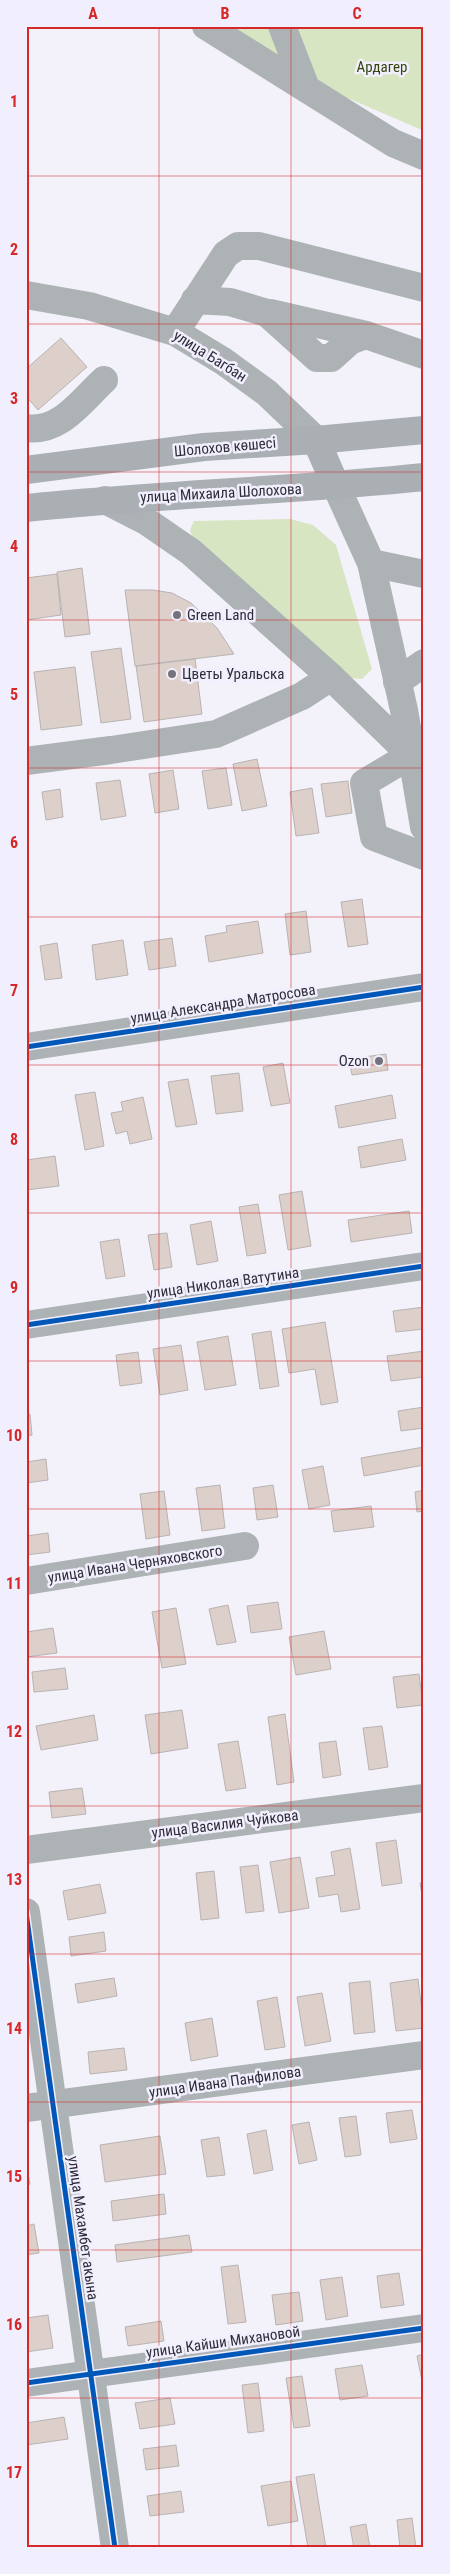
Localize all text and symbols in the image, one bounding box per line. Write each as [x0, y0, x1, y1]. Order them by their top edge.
text: A [88, 4, 98, 23]
text: B [221, 4, 230, 23]
text: C [352, 4, 362, 23]
park label: Ардагер [357, 58, 408, 76]
text: 1 [10, 92, 18, 111]
text: 2 [10, 240, 18, 259]
street label: улица Багбан [170, 326, 250, 386]
text: 3 [10, 389, 18, 408]
street label: Шолохов көшесі [173, 434, 277, 460]
street label: улица Михаила Шолохова [140, 480, 302, 506]
text: 4 [10, 537, 18, 556]
place label: Green Land [187, 606, 254, 624]
marker: Green Land [171, 609, 183, 621]
place label: Цветы Уральска [182, 665, 284, 683]
marker: Цветы Уральска [166, 668, 178, 680]
text: 5 [10, 685, 18, 704]
text: 6 [10, 833, 18, 852]
street label: улица Александра Матросова [129, 980, 317, 1028]
text: 7 [10, 981, 18, 1000]
place label: Ozon [339, 1052, 369, 1070]
marker: Ozon [373, 1055, 385, 1067]
text: 8 [10, 1130, 18, 1149]
street label: улица Николая Ватутина [146, 1263, 300, 1303]
text: 9 [10, 1278, 18, 1297]
text: 10 [6, 1426, 22, 1445]
street label: улица Ивана Черняховского [47, 1541, 223, 1587]
text: 11 [6, 1574, 22, 1593]
text: 12 [6, 1722, 22, 1741]
street label: улица Василия Чуйкова [151, 1806, 299, 1842]
text: 13 [6, 1870, 22, 1889]
text: 14 [6, 2019, 22, 2038]
street label: улица Ивана Панфилова [148, 2062, 302, 2102]
street label: улица Махамбет акына [64, 2155, 102, 2301]
text: 15 [6, 2167, 22, 2186]
text: 16 [6, 2315, 22, 2334]
street label: улица Кайши Михановой [145, 2322, 301, 2362]
text: 17 [6, 2463, 22, 2482]

